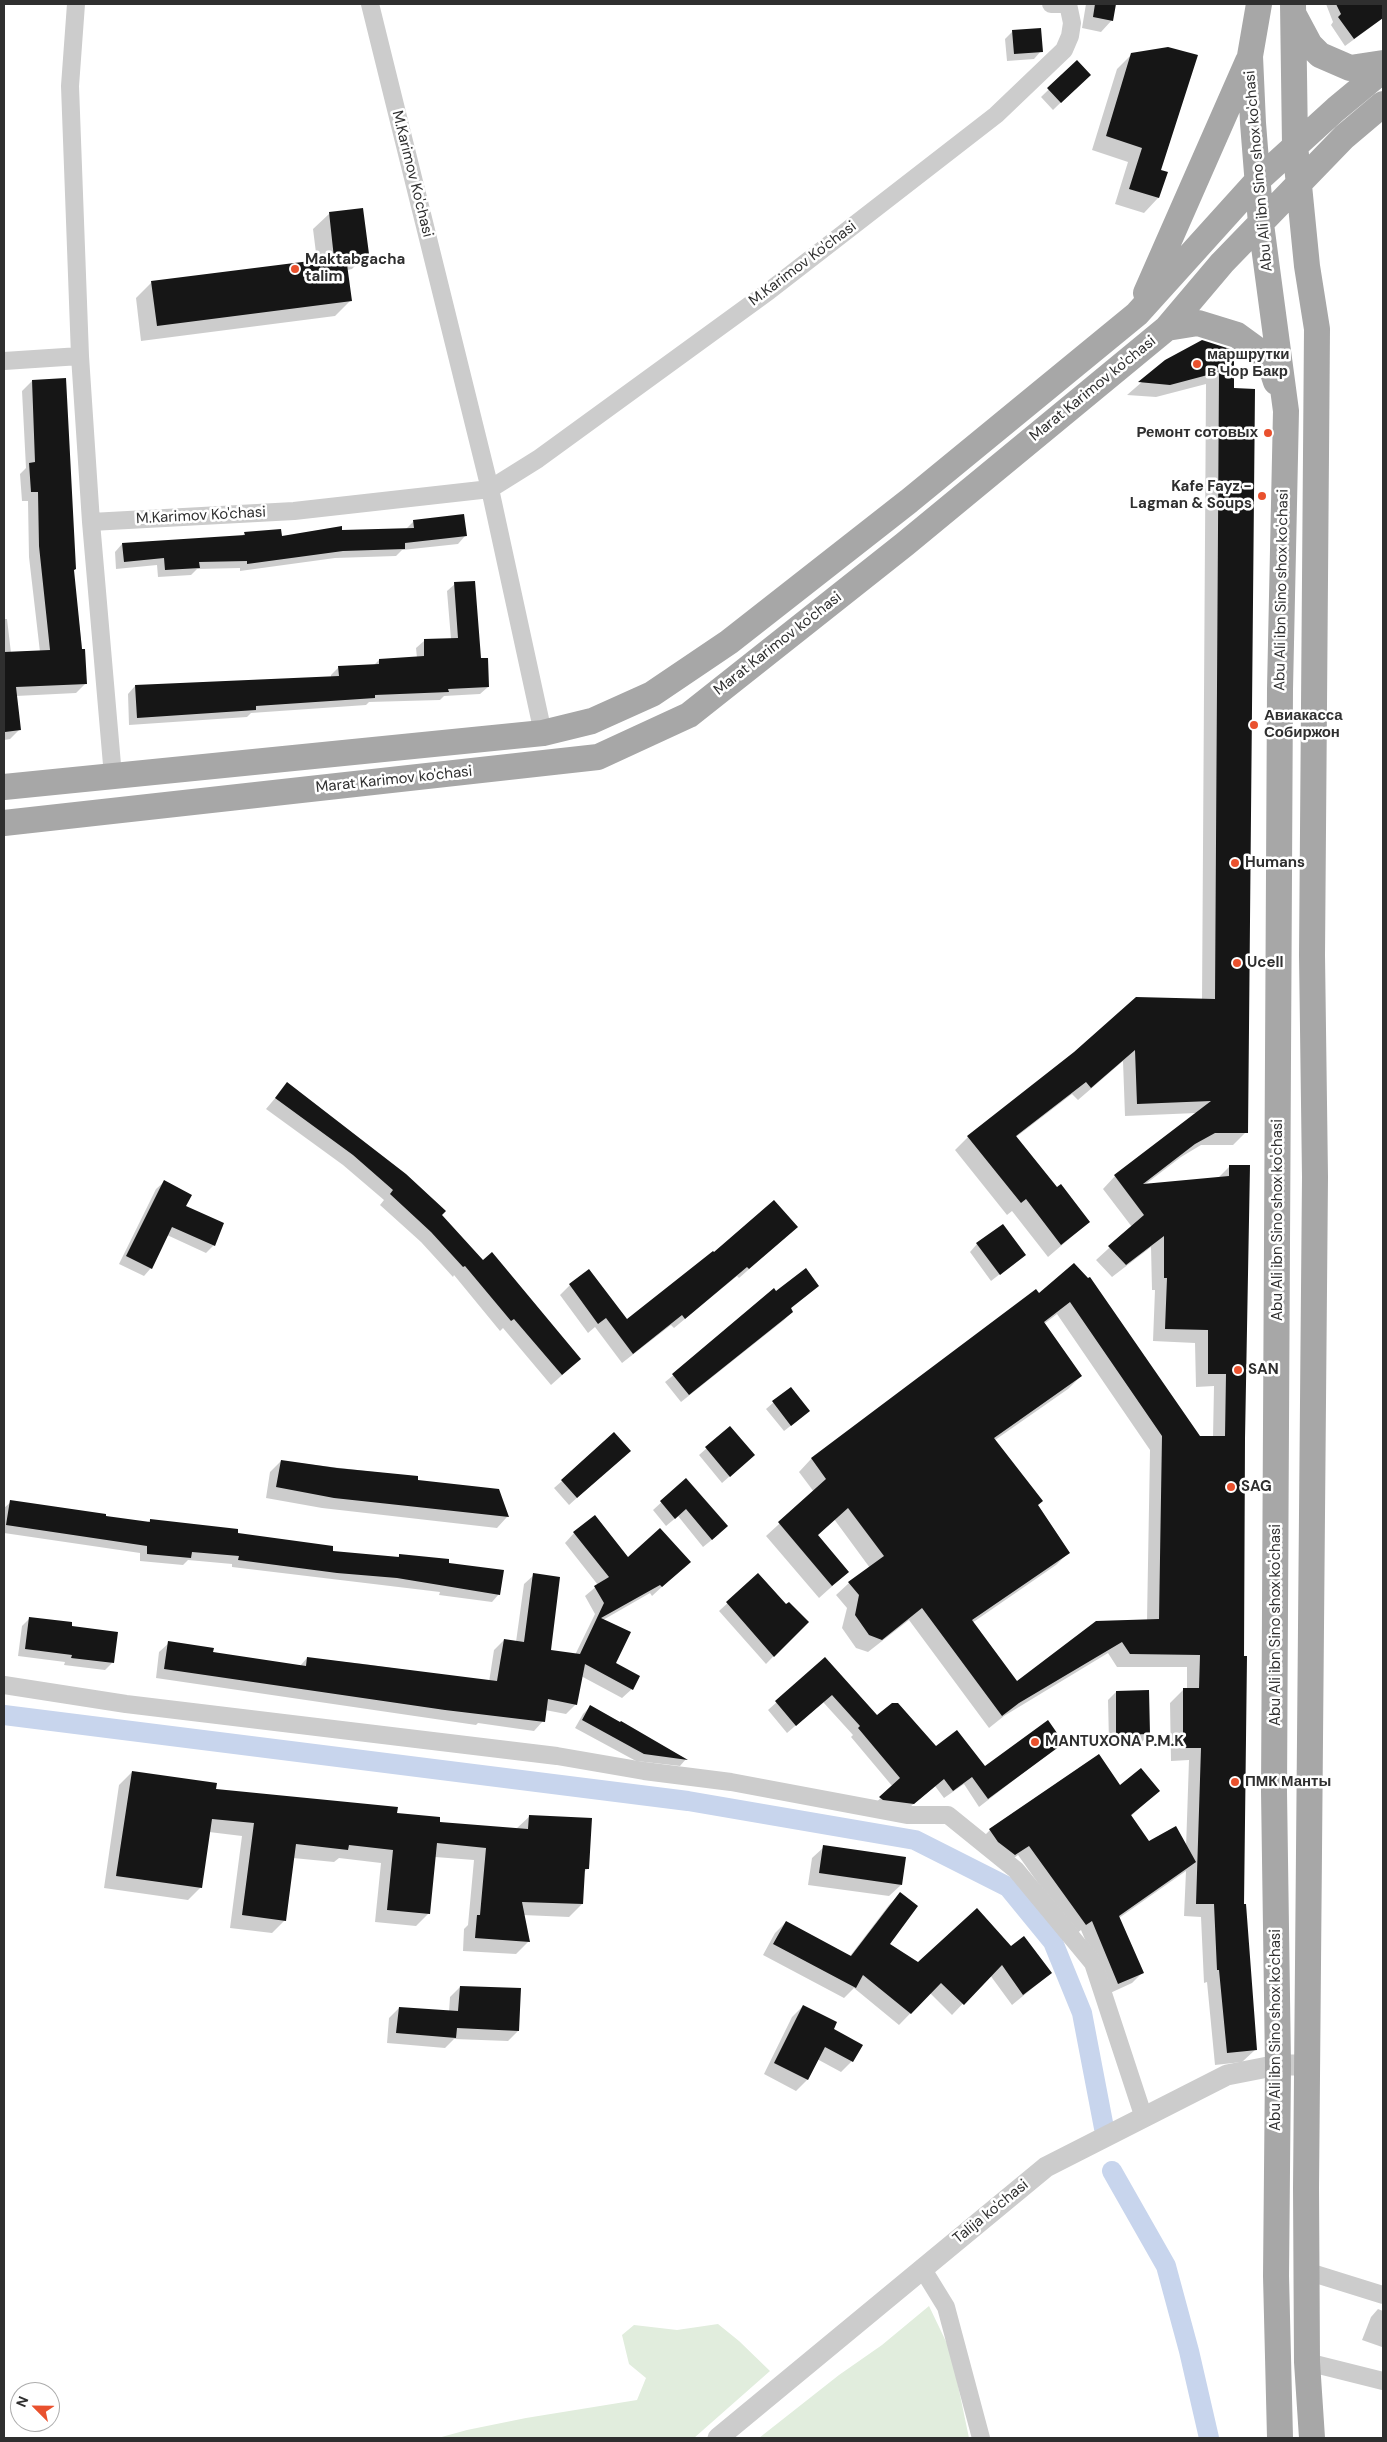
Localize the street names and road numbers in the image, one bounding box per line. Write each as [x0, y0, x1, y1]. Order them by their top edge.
street label: Abu Ali ibn Sino shox ko'chasi [1241, 70, 1277, 272]
street label: M.Karimov Ko'chasi [388, 109, 436, 239]
street label: M.Karimov Ko'chasi [746, 218, 860, 310]
street label: Marat Karimov ko'chasi [1026, 333, 1160, 445]
street label: Abu Ali ibn Sino shox ko'chasi [1271, 489, 1293, 691]
street label: M.Karimov Ko'chasi [136, 504, 266, 528]
street label: Marat Karimov ko'chasi [711, 589, 845, 699]
street label: Marat Karimov ko'chasi [315, 763, 473, 797]
street label: Abu Ali ibn Sino shox ko'chasi [1269, 1119, 1287, 1321]
street label: Abu Ali ibn Sino shox ko'chasi [1267, 1524, 1285, 1726]
street label: Abu Ali ibn Sino shox ko'chasi [1267, 1929, 1285, 2131]
street label: Talija ko'chasi [950, 2176, 1032, 2248]

